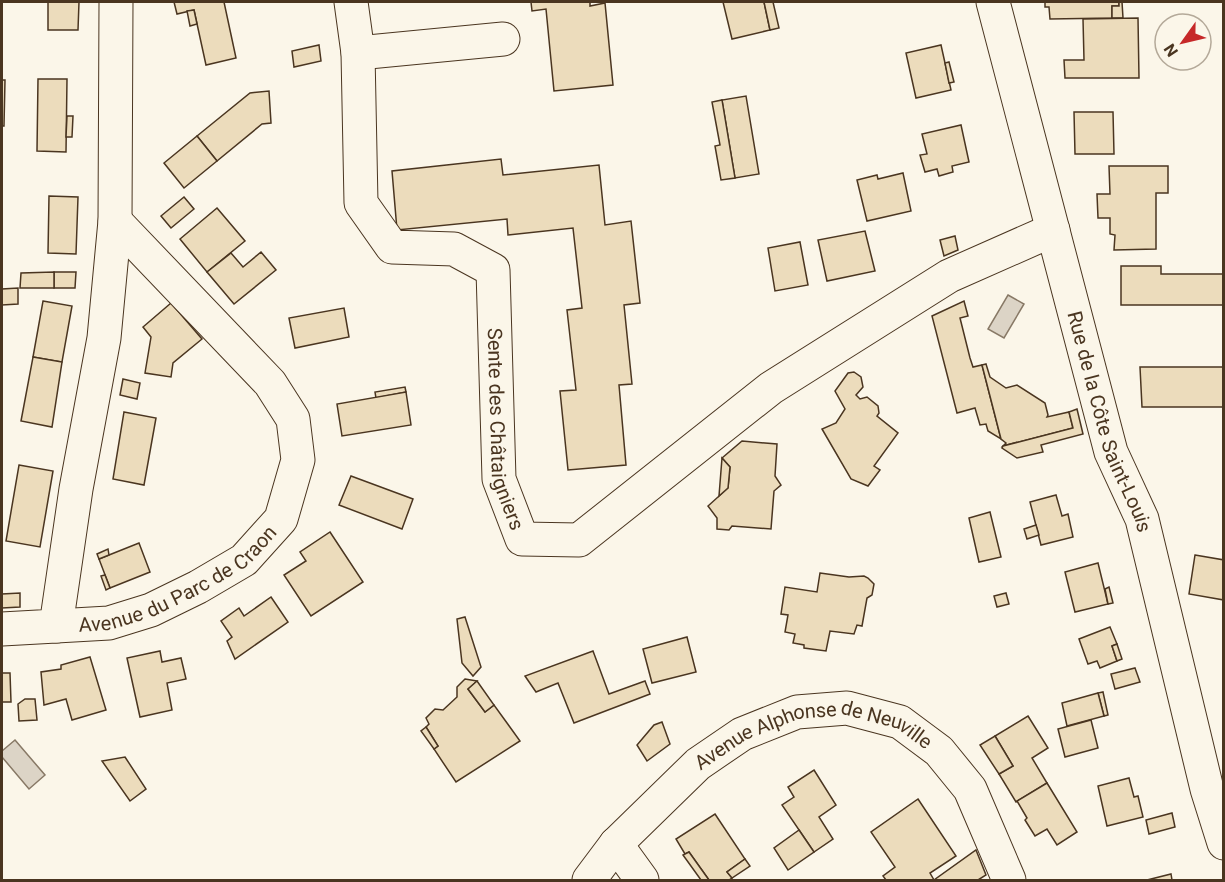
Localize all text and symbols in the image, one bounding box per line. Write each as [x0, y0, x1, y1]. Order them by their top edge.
north arrow [1153, 12, 1213, 72]
text: N [1160, 40, 1182, 60]
street label: Rue de la Côte Saint-Louis [1063, 308, 1157, 535]
street label: Sente des Châtaigniers [483, 327, 529, 533]
street label: Avenue du Parc de Craon [78, 520, 281, 637]
text: Avenue Alphonse de Neuville [690, 695, 937, 775]
street label: Avenue Alphonse de Neuville [686, 738, 944, 784]

